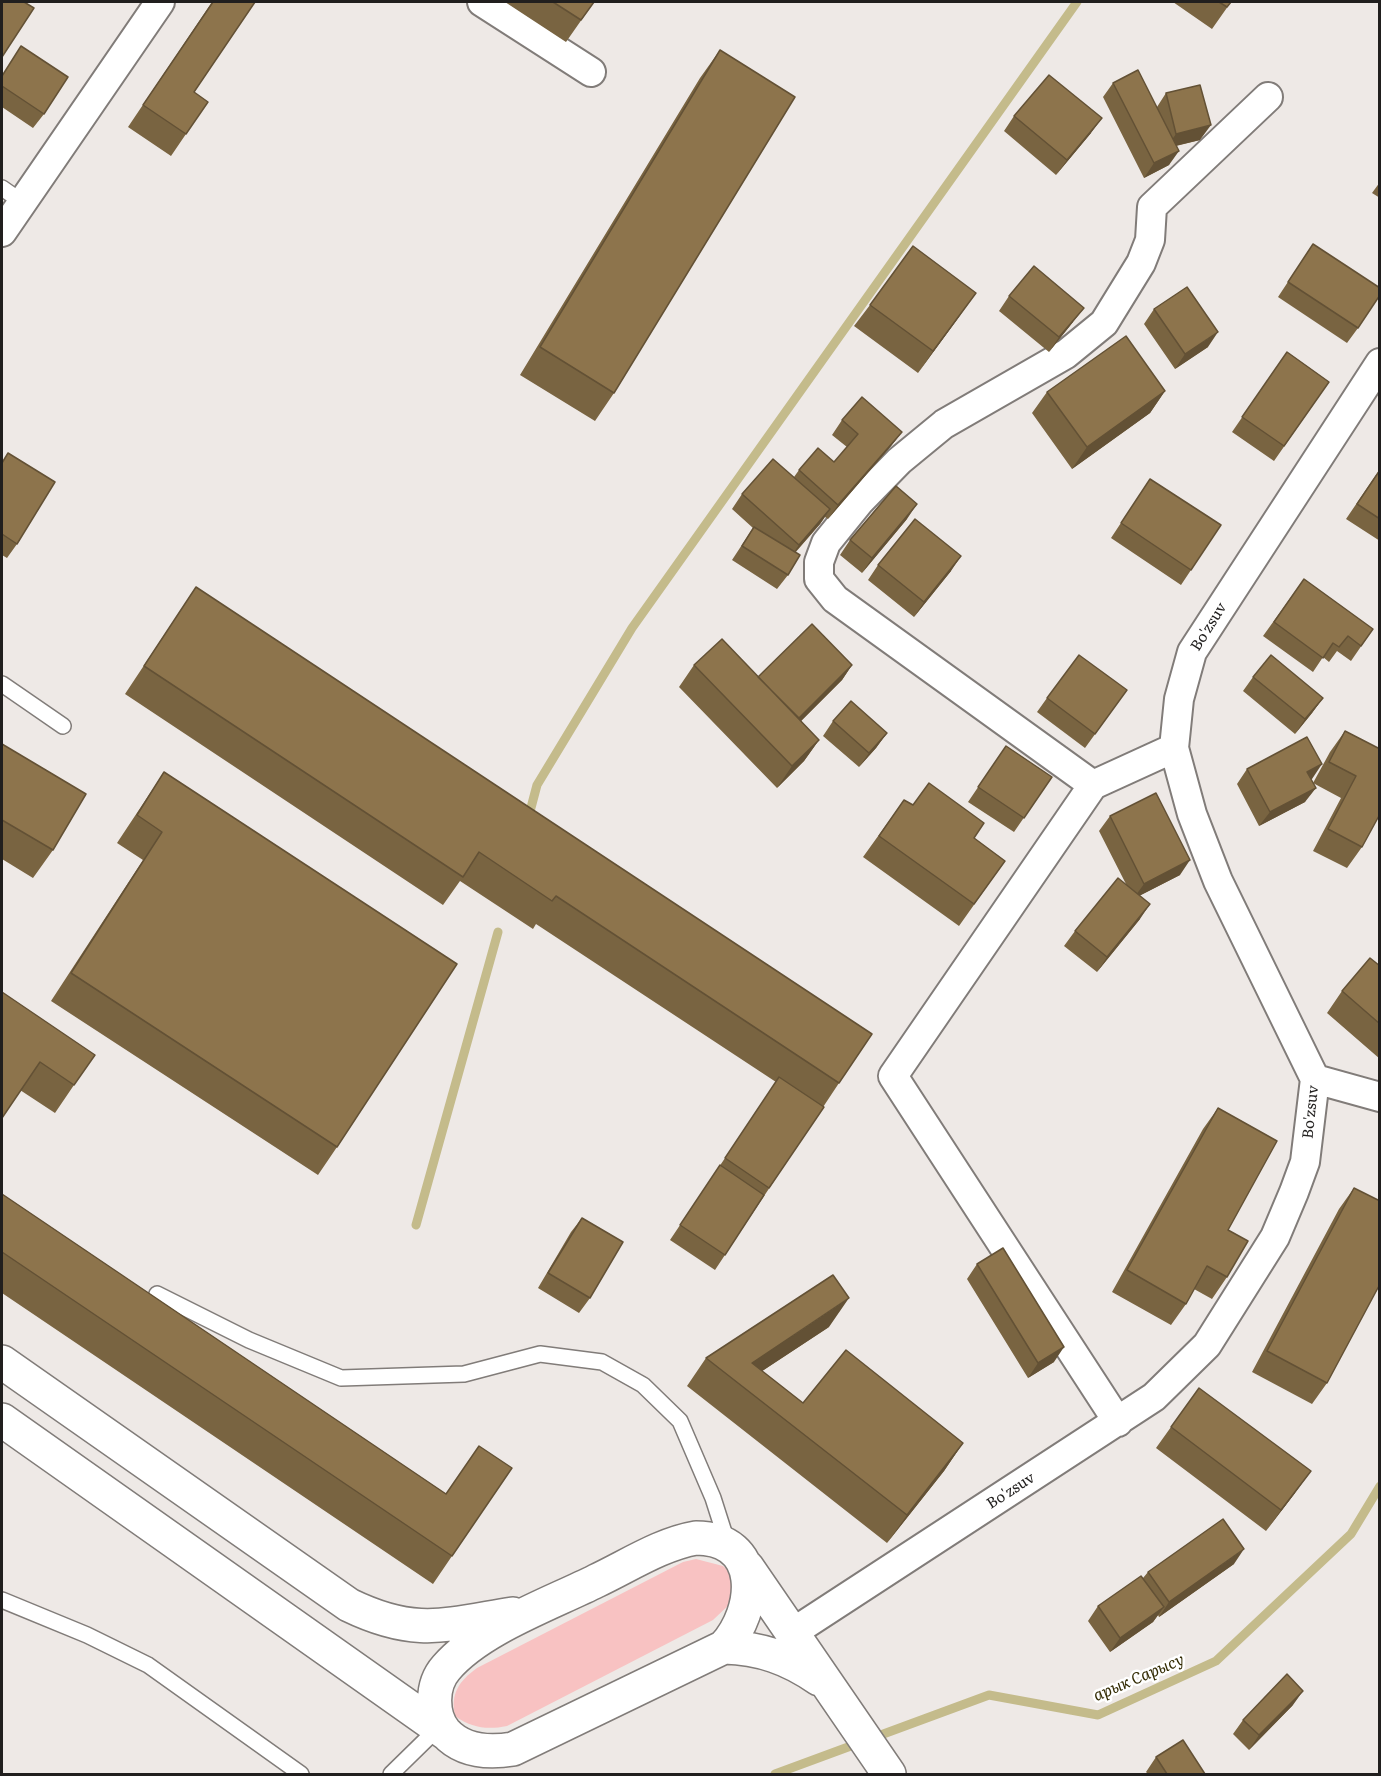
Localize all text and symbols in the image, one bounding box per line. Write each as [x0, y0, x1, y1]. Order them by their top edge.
street label: Bo'zsuv [1187, 599, 1231, 655]
street label: Bo'zsuv [1299, 1084, 1323, 1140]
street label: Bo'zsuv [984, 1469, 1038, 1513]
water label: арык Сарысу [1091, 1650, 1187, 1706]

